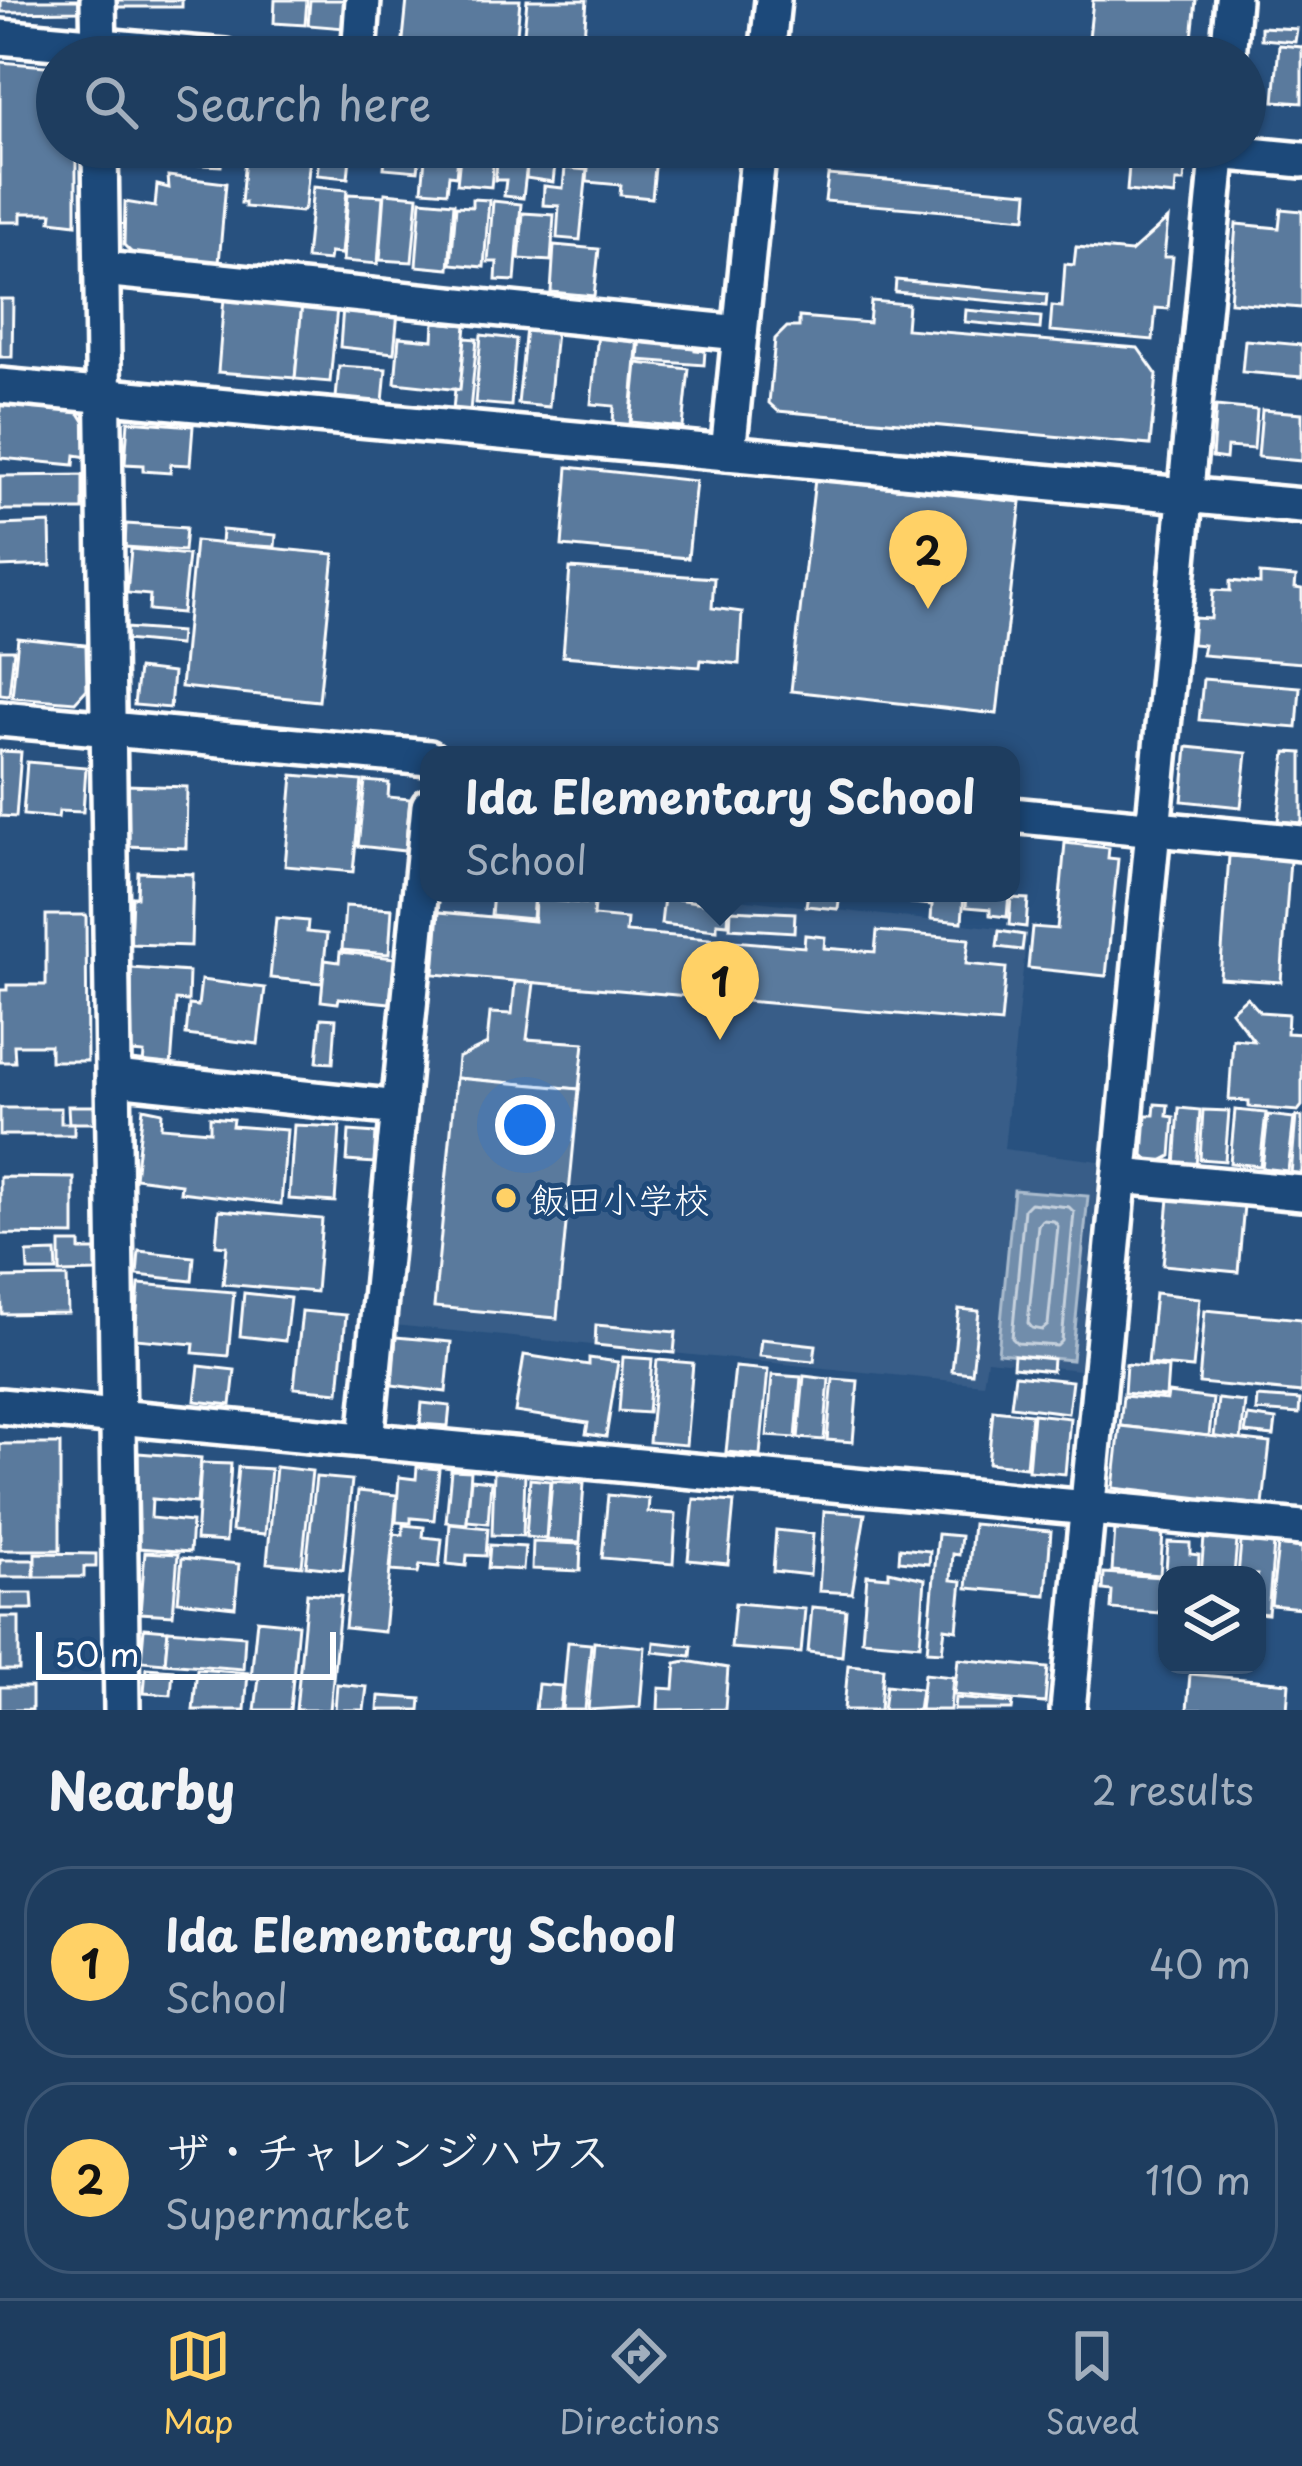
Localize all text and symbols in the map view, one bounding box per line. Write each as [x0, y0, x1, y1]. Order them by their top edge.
search box [36, 36, 1266, 168]
text: Search here [174, 68, 431, 136]
icon: search [78, 69, 144, 135]
pin: 2 [889, 510, 967, 609]
popup [420, 746, 1020, 902]
text: Ida Elementary School [465, 761, 976, 829]
text: School [465, 829, 587, 888]
pin: 1 [681, 941, 759, 1040]
your location [495, 1095, 555, 1155]
place label: 飯田小学校 [530, 1171, 710, 1225]
marker: 飯田小学校 [493, 1185, 519, 1211]
map controls [1158, 1566, 1266, 1674]
button: layers [1158, 1566, 1266, 1674]
scale bar [36, 1626, 336, 1679]
text: 50 m [54, 1628, 140, 1678]
text: Nearby [48, 1750, 235, 1827]
text: 2 results [1092, 1759, 1254, 1818]
text: Ida Elementary School [165, 1899, 676, 1967]
text: 1 [81, 1933, 99, 1992]
text: 40 m [1149, 1933, 1251, 1992]
text: School [165, 1967, 288, 2026]
text: ザ・チャレンジハウス [165, 2115, 611, 2183]
text: 2 [76, 2149, 104, 2208]
text: 110 m [1145, 2149, 1251, 2208]
text: Supermarket [165, 2183, 410, 2242]
tab: Map [163, 2323, 233, 2445]
tab: Directions [559, 2323, 720, 2445]
tab: Saved [1045, 2323, 1139, 2445]

